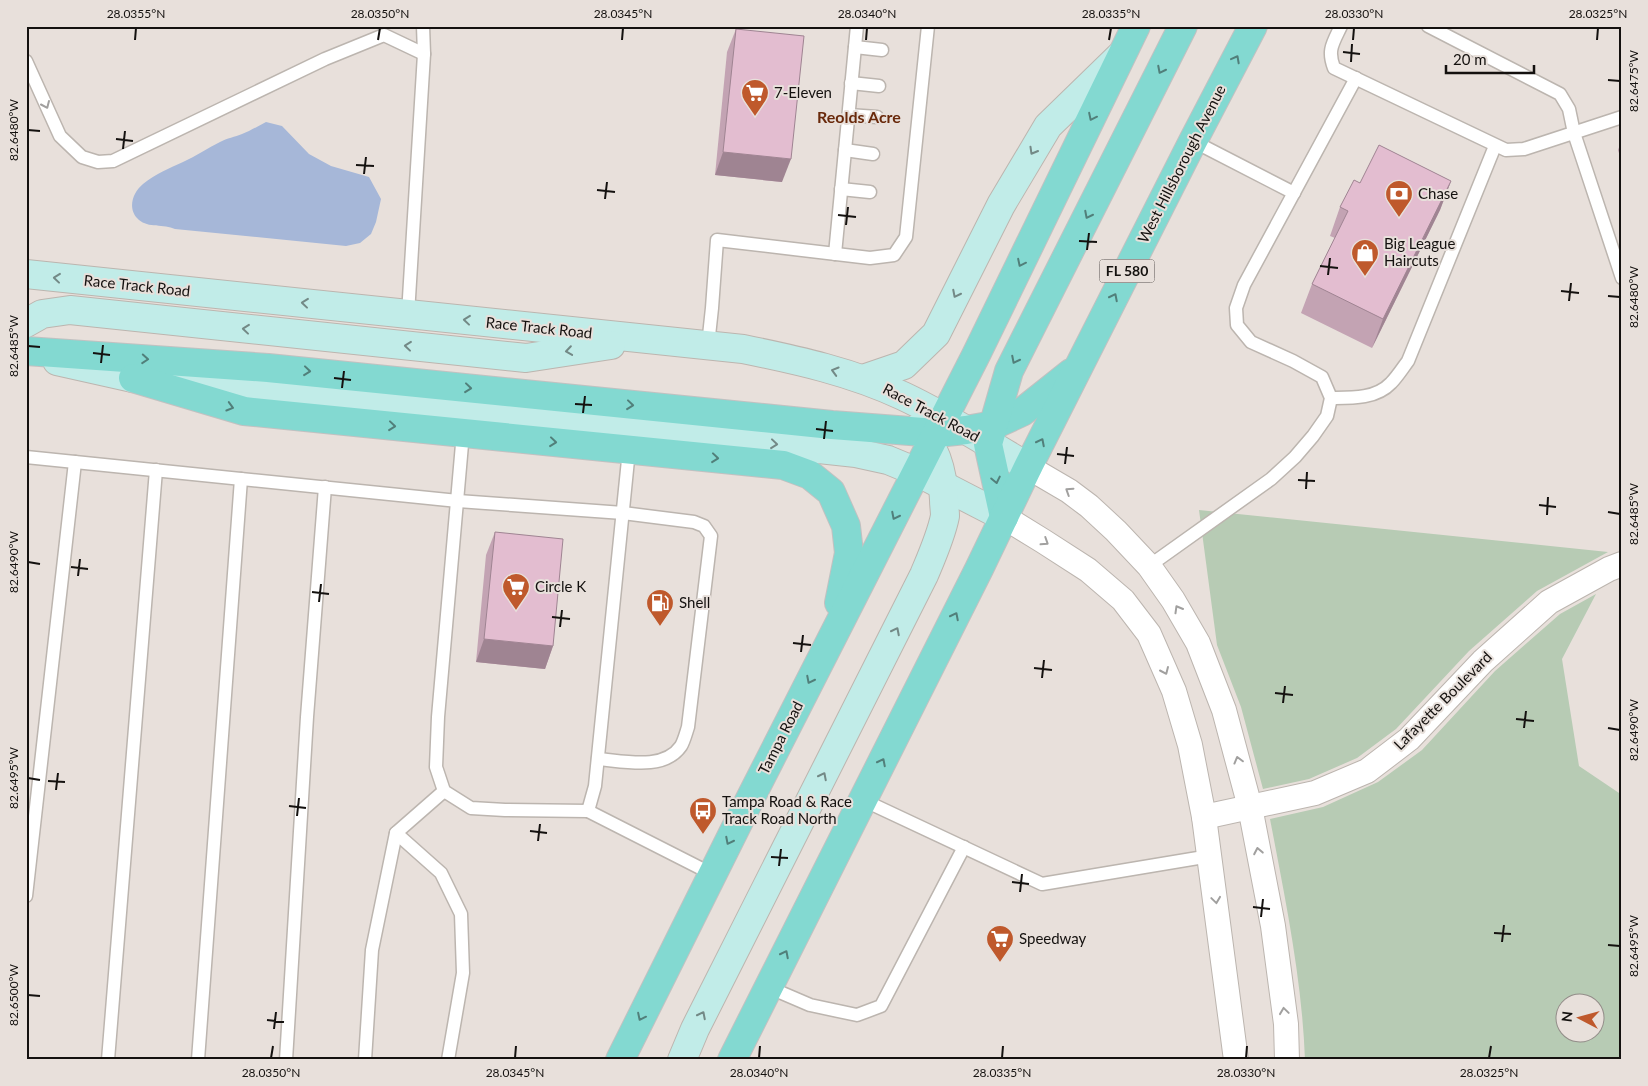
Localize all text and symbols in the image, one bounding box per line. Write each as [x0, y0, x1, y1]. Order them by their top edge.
text: 28.0355°N [107, 6, 165, 21]
text: 28.0350°N [351, 6, 409, 21]
text: 28.0345°N [594, 6, 652, 21]
text: 28.0340°N [838, 6, 896, 21]
text: 28.0335°N [1082, 6, 1140, 21]
text: 28.0330°N [1325, 6, 1383, 21]
text: 28.0325°N [1569, 6, 1627, 21]
scale bar [1446, 42, 1533, 74]
text: 82.6475°W [1626, 49, 1641, 112]
text: 20 m [1453, 50, 1487, 68]
one-way arrow [1230, 55, 1240, 64]
one-way arrow [1157, 65, 1167, 74]
supermarket icon: 7-Eleven [740, 78, 770, 117]
street label: West Hillsborough Avenue [1133, 81, 1229, 246]
place label: 7-Eleven [774, 83, 832, 101]
text: 82.6480°W [6, 98, 21, 161]
one-way arrow [40, 100, 51, 109]
district label: Reolds Acre [817, 107, 901, 126]
one-way arrow [1088, 112, 1098, 121]
one-way arrow [1029, 145, 1039, 154]
bank icon: Chase [1384, 179, 1414, 218]
place label: Chase [1418, 184, 1458, 202]
one-way arrow [1084, 210, 1094, 219]
place label: Big League Haircuts [1384, 234, 1455, 269]
shop icon: Big League Haircuts [1350, 238, 1380, 277]
one-way arrow [1017, 258, 1027, 267]
road number: FL 580 [1100, 260, 1154, 282]
text: 82.6480°W [1626, 265, 1641, 328]
street label: Race Track Road [83, 270, 191, 300]
one-way arrow [52, 272, 60, 283]
one-way arrow [952, 289, 962, 298]
one-way arrow [1108, 293, 1118, 302]
one-way arrow [301, 298, 309, 309]
street label: Race Track Road [485, 312, 593, 342]
text: 82.6485°W [6, 314, 21, 377]
one-way arrow [463, 315, 471, 326]
one-way arrow [242, 324, 250, 335]
one-way arrow [403, 340, 411, 351]
one-way arrow [565, 346, 573, 356]
one-way arrow [141, 353, 149, 364]
one-way arrow [1011, 355, 1021, 364]
one-way arrow [303, 366, 311, 377]
one-way arrow [831, 366, 840, 377]
street label: Race Track Road [880, 379, 983, 445]
one-way arrow [465, 382, 473, 393]
one-way arrow [626, 399, 634, 410]
one-way arrow [226, 401, 234, 411]
one-way arrow [388, 420, 396, 431]
one-way arrow [550, 436, 558, 447]
one-way arrow [770, 438, 778, 449]
one-way arrow [1035, 438, 1045, 447]
one-way arrow [711, 452, 719, 463]
one-way arrow [990, 476, 1001, 485]
text: 82.6485°W [1626, 482, 1641, 545]
one-way arrow [1065, 488, 1074, 498]
one-way arrow [891, 510, 901, 519]
text: 82.6490°W [6, 530, 21, 593]
one-way arrow [1040, 536, 1049, 545]
supermarket icon: Circle K [501, 572, 531, 611]
place label: Circle K [535, 577, 586, 595]
fuel station icon: Shell [645, 588, 675, 627]
place label: Shell [679, 593, 710, 611]
one-way arrow [1175, 606, 1185, 615]
one-way arrow [948, 613, 958, 622]
one-way arrow [889, 627, 900, 636]
street label: Lafayette Boulevard [1390, 648, 1495, 753]
one-way arrow [1159, 666, 1170, 675]
one-way arrow [806, 675, 816, 684]
street label: Tampa Road [754, 698, 806, 777]
text: 82.6490°W [1626, 698, 1641, 761]
text: 82.6495°W [6, 746, 21, 809]
one-way arrow [1233, 756, 1243, 764]
one-way arrow [876, 758, 886, 767]
one-way arrow [816, 772, 827, 781]
place label: Tampa Road & Race Track Road North [722, 792, 852, 827]
bus stop icon: Tampa Road & Race Track Road North [688, 796, 718, 835]
one-way arrow [725, 835, 735, 844]
one-way arrow [1254, 846, 1264, 855]
one-way arrow [1210, 897, 1221, 905]
text: 82.6495°W [1626, 914, 1641, 977]
supermarket icon: Speedway [985, 924, 1015, 963]
place label: Speedway [1019, 929, 1087, 947]
one-way arrow [779, 950, 789, 959]
text: 82.6500°W [6, 963, 21, 1026]
north arrow [1556, 994, 1606, 1044]
one-way arrow [1279, 1007, 1290, 1015]
text: N [1558, 1010, 1576, 1023]
one-way arrow [696, 1011, 706, 1020]
one-way arrow [637, 1012, 647, 1021]
text: 28.0350°N [242, 1065, 300, 1080]
text: 28.0345°N [486, 1065, 544, 1080]
text: 28.0340°N [730, 1065, 788, 1080]
text: 28.0335°N [973, 1065, 1031, 1080]
text: 28.0330°N [1217, 1065, 1275, 1080]
text: 28.0325°N [1460, 1065, 1518, 1080]

